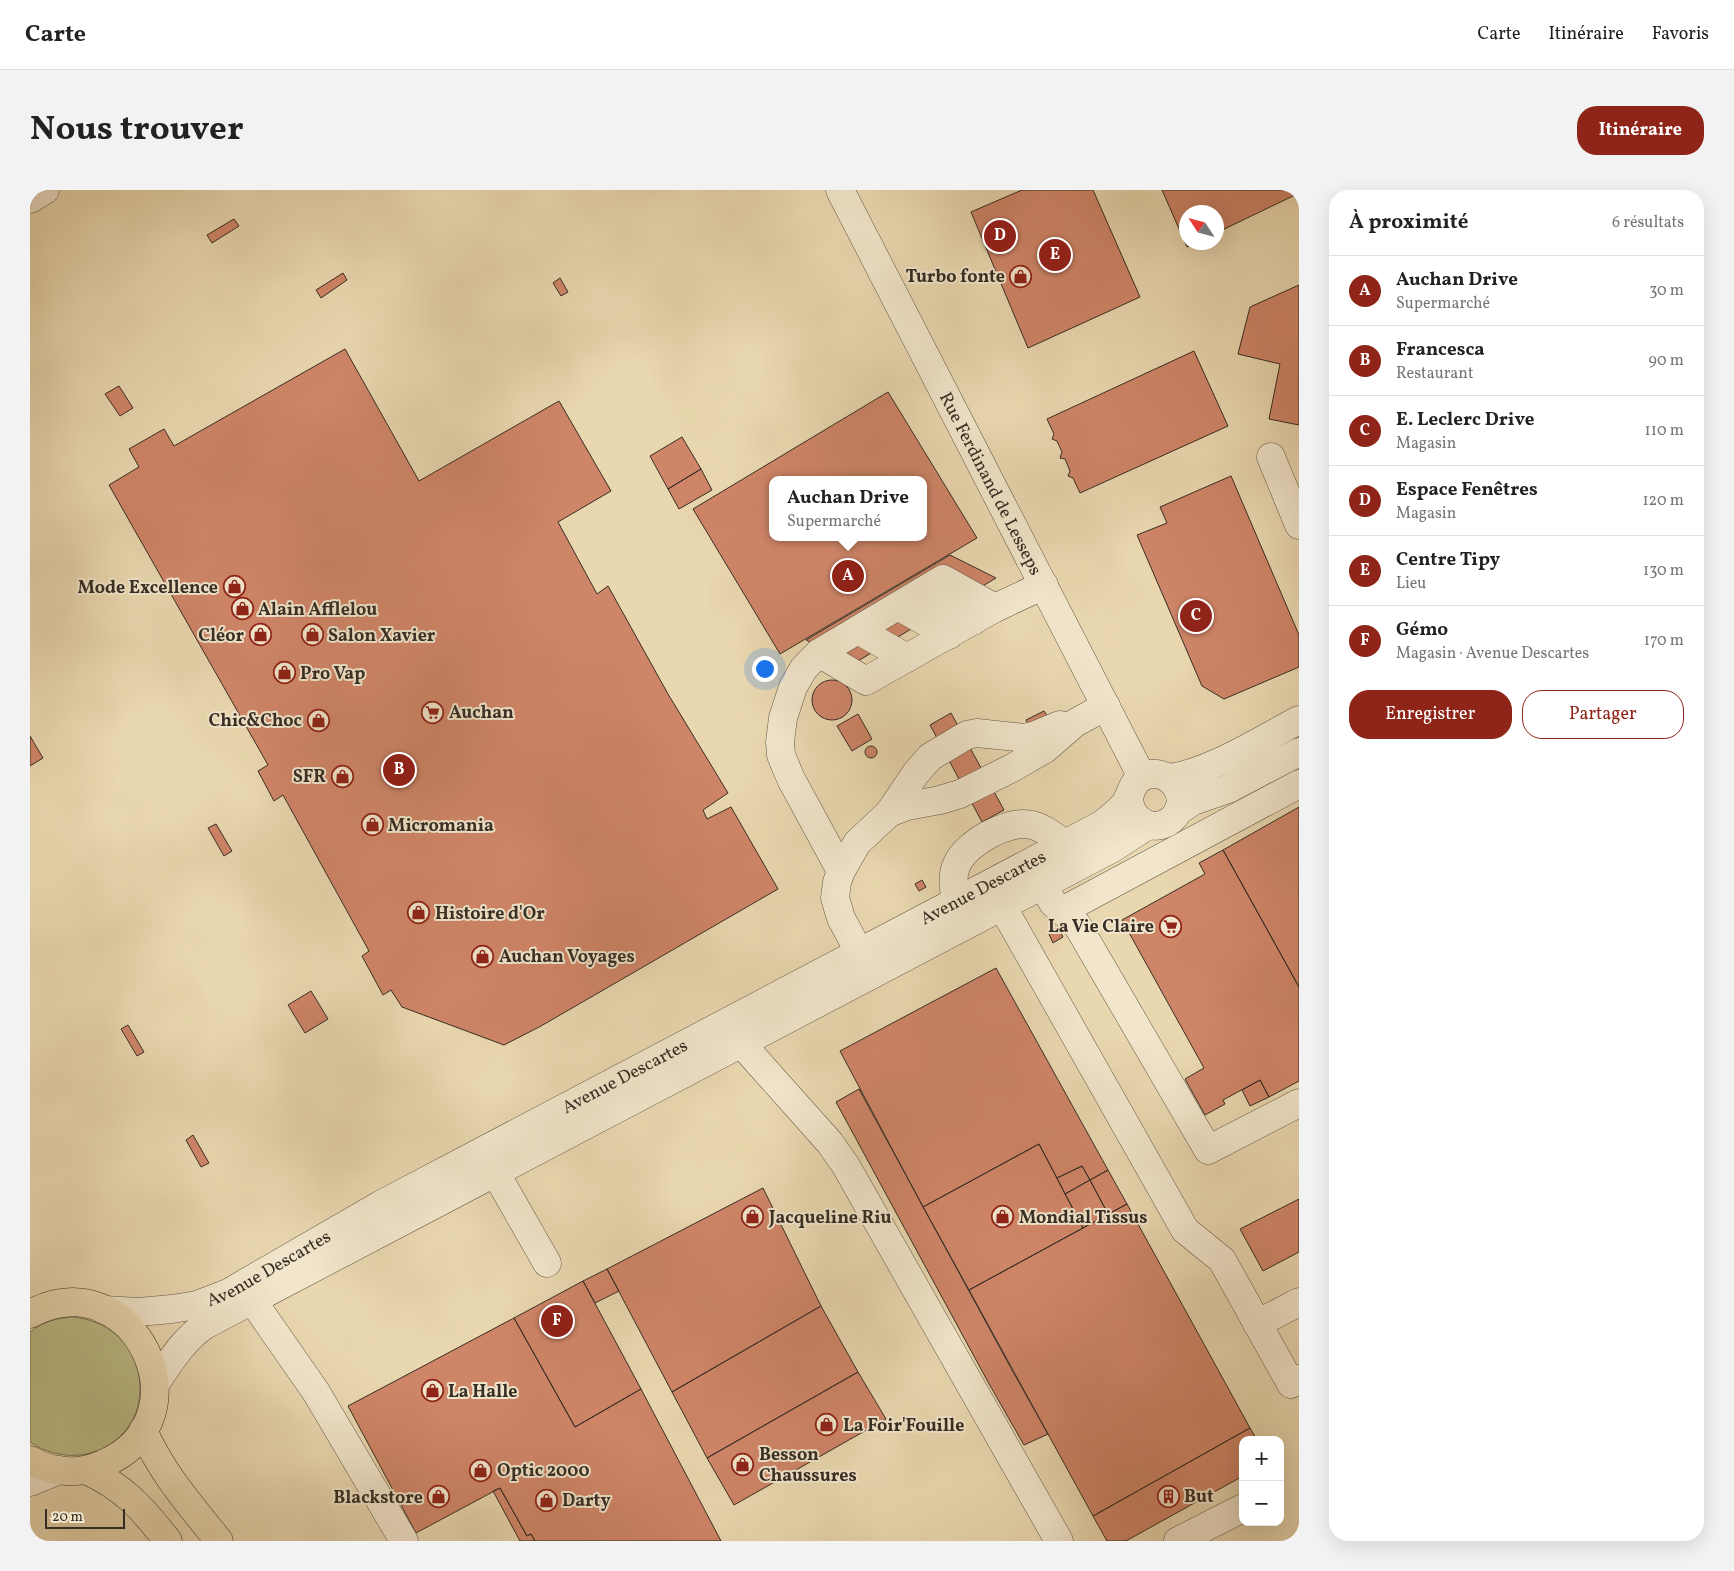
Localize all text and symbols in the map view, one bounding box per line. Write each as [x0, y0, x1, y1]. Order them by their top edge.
text: Carte [25, 18, 86, 52]
text: Carte [1477, 22, 1520, 47]
text: Itinéraire [1548, 22, 1624, 47]
text: Favoris [1652, 22, 1709, 47]
text: Nous trouver [30, 106, 244, 154]
button: Itinéraire [1577, 106, 1704, 155]
north arrow [1179, 205, 1224, 250]
text: À proximité [1349, 208, 1468, 237]
text: 6 résultats [1612, 212, 1684, 234]
pin: D [984, 217, 1016, 255]
pin: E [1039, 236, 1071, 274]
shop icon: Turbo fonte [1009, 264, 1033, 288]
place label: Turbo fonte [905, 265, 1005, 290]
text: Auchan Drive [1396, 267, 1518, 293]
text: A [1359, 280, 1371, 302]
text: 30 m [1649, 280, 1684, 302]
text: Supermarché [1396, 293, 1490, 315]
text: Francesca [1396, 337, 1485, 363]
text: B [1360, 350, 1370, 372]
text: 90 m [1648, 350, 1684, 372]
text: Restaurant [1396, 363, 1474, 385]
street label: Rue Ferdinand de Lesseps [932, 388, 1047, 580]
text: E. Leclerc Drive [1396, 407, 1534, 433]
text: C [1360, 420, 1370, 442]
text: 110 m [1645, 420, 1684, 442]
text: Magasin [1396, 433, 1456, 455]
popup [769, 476, 927, 541]
text: Espace Fenêtres [1396, 477, 1538, 503]
text: Auchan Drive [787, 485, 909, 511]
text: D [1359, 490, 1371, 512]
text: 120 m [1642, 490, 1684, 512]
text: Magasin [1396, 503, 1456, 525]
text: Supermarché [787, 511, 881, 533]
text: Centre Tipy [1396, 547, 1500, 573]
pin: A [832, 557, 864, 595]
text: E [1360, 560, 1370, 582]
text: 130 m [1643, 560, 1684, 582]
text: Lieu [1396, 573, 1426, 595]
shop icon: Mode Excellence [222, 575, 246, 599]
place label: Mode Excellence [78, 576, 218, 601]
shop icon: Alain Afflelou [230, 597, 254, 621]
pin: C [1180, 597, 1212, 635]
place label: Alain Afflelou [258, 598, 377, 623]
text: Gémo [1396, 617, 1448, 643]
shop icon: Cléor [248, 623, 272, 647]
shop icon: Salon Xavier [300, 623, 324, 647]
place label: Cléor [198, 624, 244, 649]
place label: Salon Xavier [328, 624, 436, 649]
text: F [1360, 630, 1370, 652]
text: 170 m [1644, 630, 1684, 652]
text: Magasin · Avenue Descartes [1396, 643, 1589, 665]
your location [752, 656, 778, 682]
shop icon: Pro Vap [272, 661, 296, 685]
place label: Pro Vap [300, 662, 365, 687]
button: Enregistrer [1349, 690, 1512, 739]
button: Partager [1522, 690, 1684, 739]
supermarket icon: Auchan [421, 700, 445, 724]
place label: Auchan [449, 701, 514, 726]
shop icon: Chic&Choc [306, 708, 330, 732]
place label: Chic&Choc [209, 709, 302, 734]
pin: B [383, 751, 415, 789]
shop icon: SFR [330, 764, 354, 788]
place label: SFR [293, 765, 326, 790]
shop icon: Micromania [360, 813, 384, 837]
place label: Micromania [388, 814, 494, 839]
street label: Avenue Descartes [916, 845, 1051, 932]
shop icon: Histoire d'Or [407, 901, 431, 925]
place label: Histoire d'Or [435, 902, 545, 927]
supermarket icon: La Vie Claire [1158, 914, 1182, 938]
place label: La Vie Claire [1048, 915, 1154, 940]
shop icon: Auchan Voyages [471, 944, 495, 968]
place label: Auchan Voyages [499, 945, 635, 970]
street label: Avenue Descartes [558, 1034, 693, 1121]
shop icon: Jacqueline Riu [741, 1205, 765, 1229]
shop icon: Mondial Tissus [991, 1205, 1015, 1229]
place label: Jacqueline Riu [768, 1206, 892, 1231]
place label: Mondial Tissus [1019, 1206, 1148, 1231]
street label: Avenue Descartes [203, 1225, 336, 1314]
pin: F [541, 1302, 573, 1340]
shop icon: La Halle [420, 1379, 444, 1403]
place label: La Halle [448, 1380, 518, 1405]
shop icon: La Foir'Fouille [815, 1413, 839, 1437]
place label: La Foir'Fouille [843, 1414, 964, 1439]
map controls [1239, 1436, 1284, 1526]
button: + [1239, 1436, 1284, 1481]
place label: Besson Chaussures [759, 1443, 857, 1489]
shop icon: Besson Chaussures [731, 1452, 755, 1476]
shop icon: Optic 2000 [469, 1458, 493, 1482]
place label: Optic 2000 [497, 1459, 590, 1484]
button: − [1239, 1481, 1284, 1526]
building icon: But [1156, 1484, 1180, 1508]
shop icon: Blackstore [427, 1485, 451, 1509]
place label: But [1184, 1485, 1214, 1510]
place label: Blackstore [333, 1486, 423, 1511]
shop icon: Darty [534, 1488, 558, 1512]
place label: Darty [562, 1489, 610, 1514]
scale bar [45, 1506, 125, 1529]
text: 20 m [52, 1508, 83, 1527]

